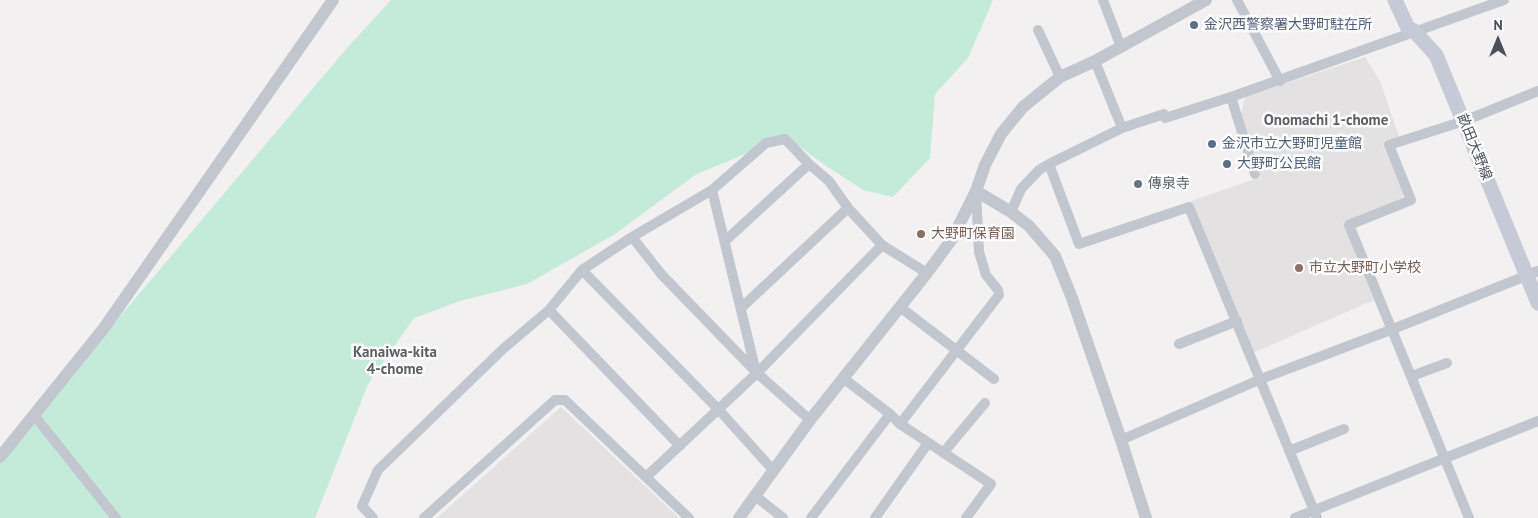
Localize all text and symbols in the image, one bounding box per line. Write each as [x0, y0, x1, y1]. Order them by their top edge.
north arrow [1473, 15, 1523, 65]
text: N [1493, 16, 1503, 34]
place label: 金沢西警察署大野町駐在所 [1204, 17, 1372, 33]
marker: 金沢西警察署大野町駐在所 [1188, 19, 1200, 31]
street label: 畝田大野線 [1453, 111, 1495, 183]
district label: Onomachi 1-chome [1264, 112, 1388, 130]
place label: 金沢市立大野町児童館 [1222, 136, 1362, 152]
marker: 金沢市立大野町児童館 [1206, 138, 1218, 150]
place label: 大野町公民館 [1237, 156, 1321, 172]
marker: 大野町公民館 [1221, 158, 1233, 170]
place label: 傳泉寺 [1148, 176, 1190, 192]
marker: 傳泉寺 [1132, 178, 1144, 190]
place label: 大野町保育園 [931, 226, 1015, 242]
marker: 大野町保育園 [915, 228, 927, 240]
place label: 市立大野町小学校 [1309, 260, 1421, 276]
marker: 市立大野町小学校 [1293, 262, 1305, 274]
district label: Kanaiwa-kita 4-chome [353, 344, 437, 379]

